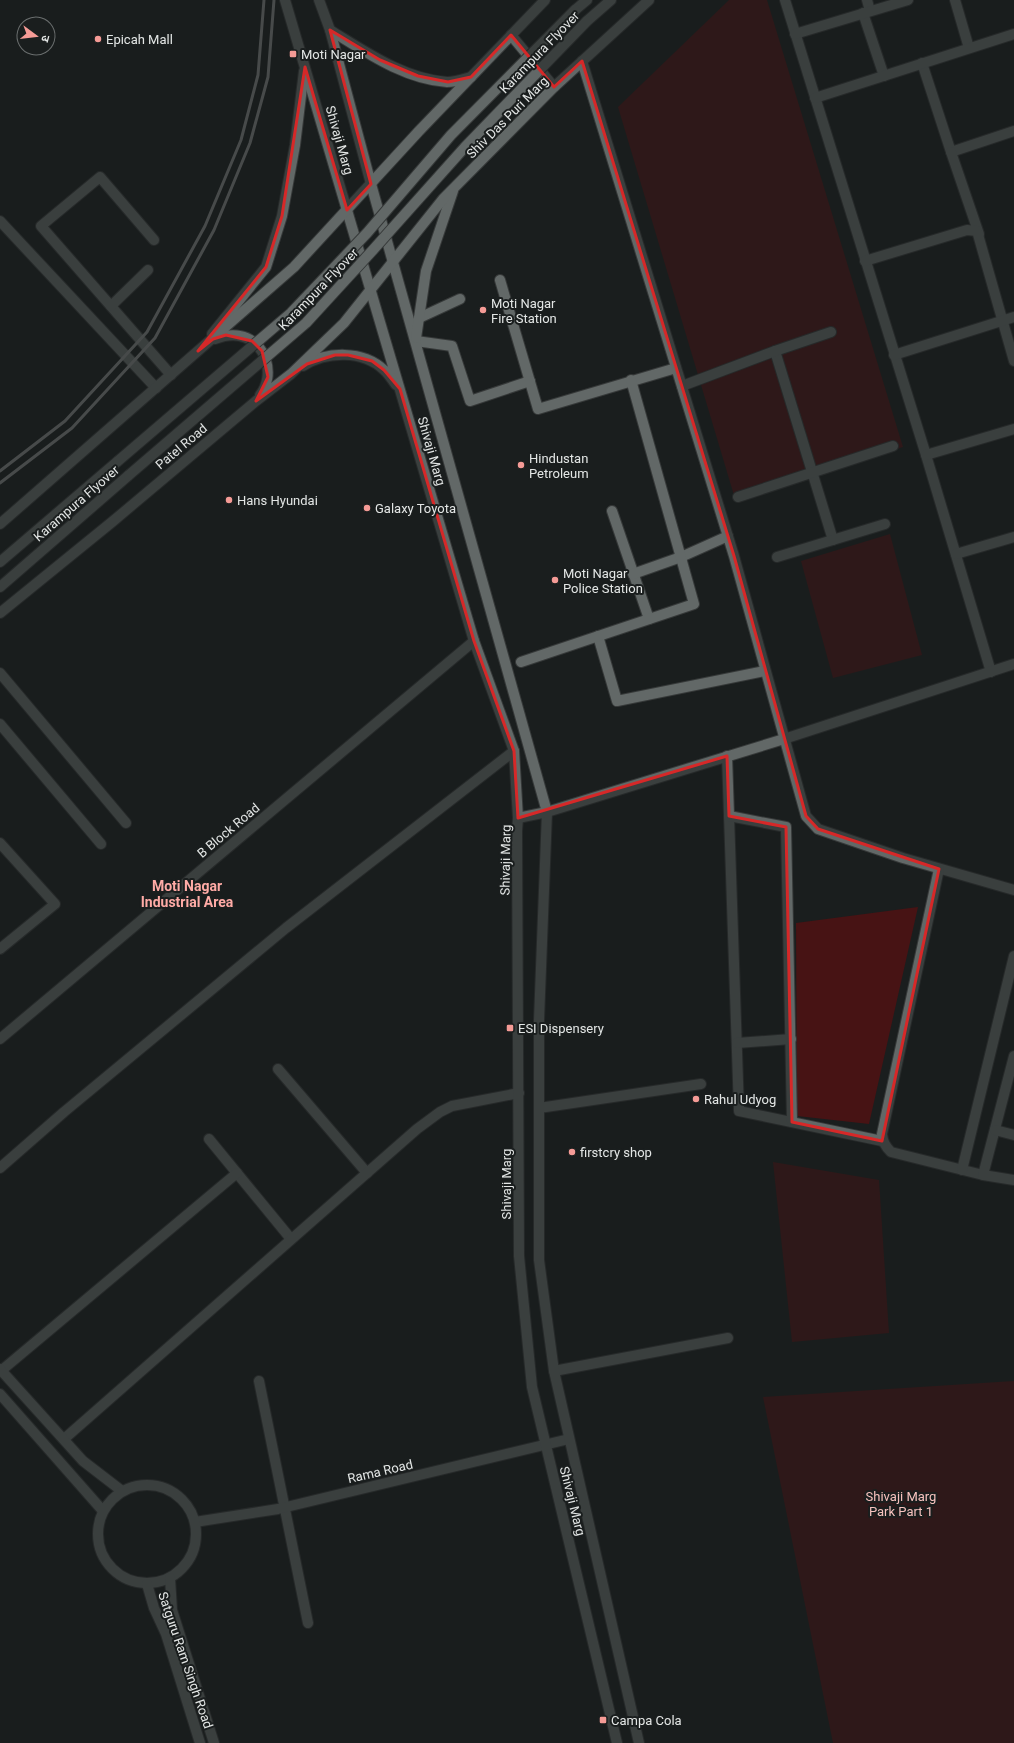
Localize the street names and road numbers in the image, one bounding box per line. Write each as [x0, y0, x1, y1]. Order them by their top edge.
street label: Karampura Flyover [496, 8, 583, 96]
street label: Shiv Das Puri Marg [463, 73, 551, 161]
street label: Shivaji Marg [323, 104, 356, 176]
street label: Karampura Flyover [275, 245, 362, 333]
street label: Shivaji Marg [415, 415, 448, 487]
street label: Patel Road [153, 421, 210, 472]
street label: Karampura Flyover [31, 462, 122, 544]
street label: B Block Road [194, 800, 262, 861]
street label: Shivaji Marg [497, 824, 514, 896]
street label: Shivaji Marg [499, 1149, 514, 1219]
street label: Rama Road [346, 1457, 414, 1486]
street label: Shivaji Marg [557, 1465, 588, 1537]
street label: Satguru Ram Singh Road [155, 1590, 216, 1730]

